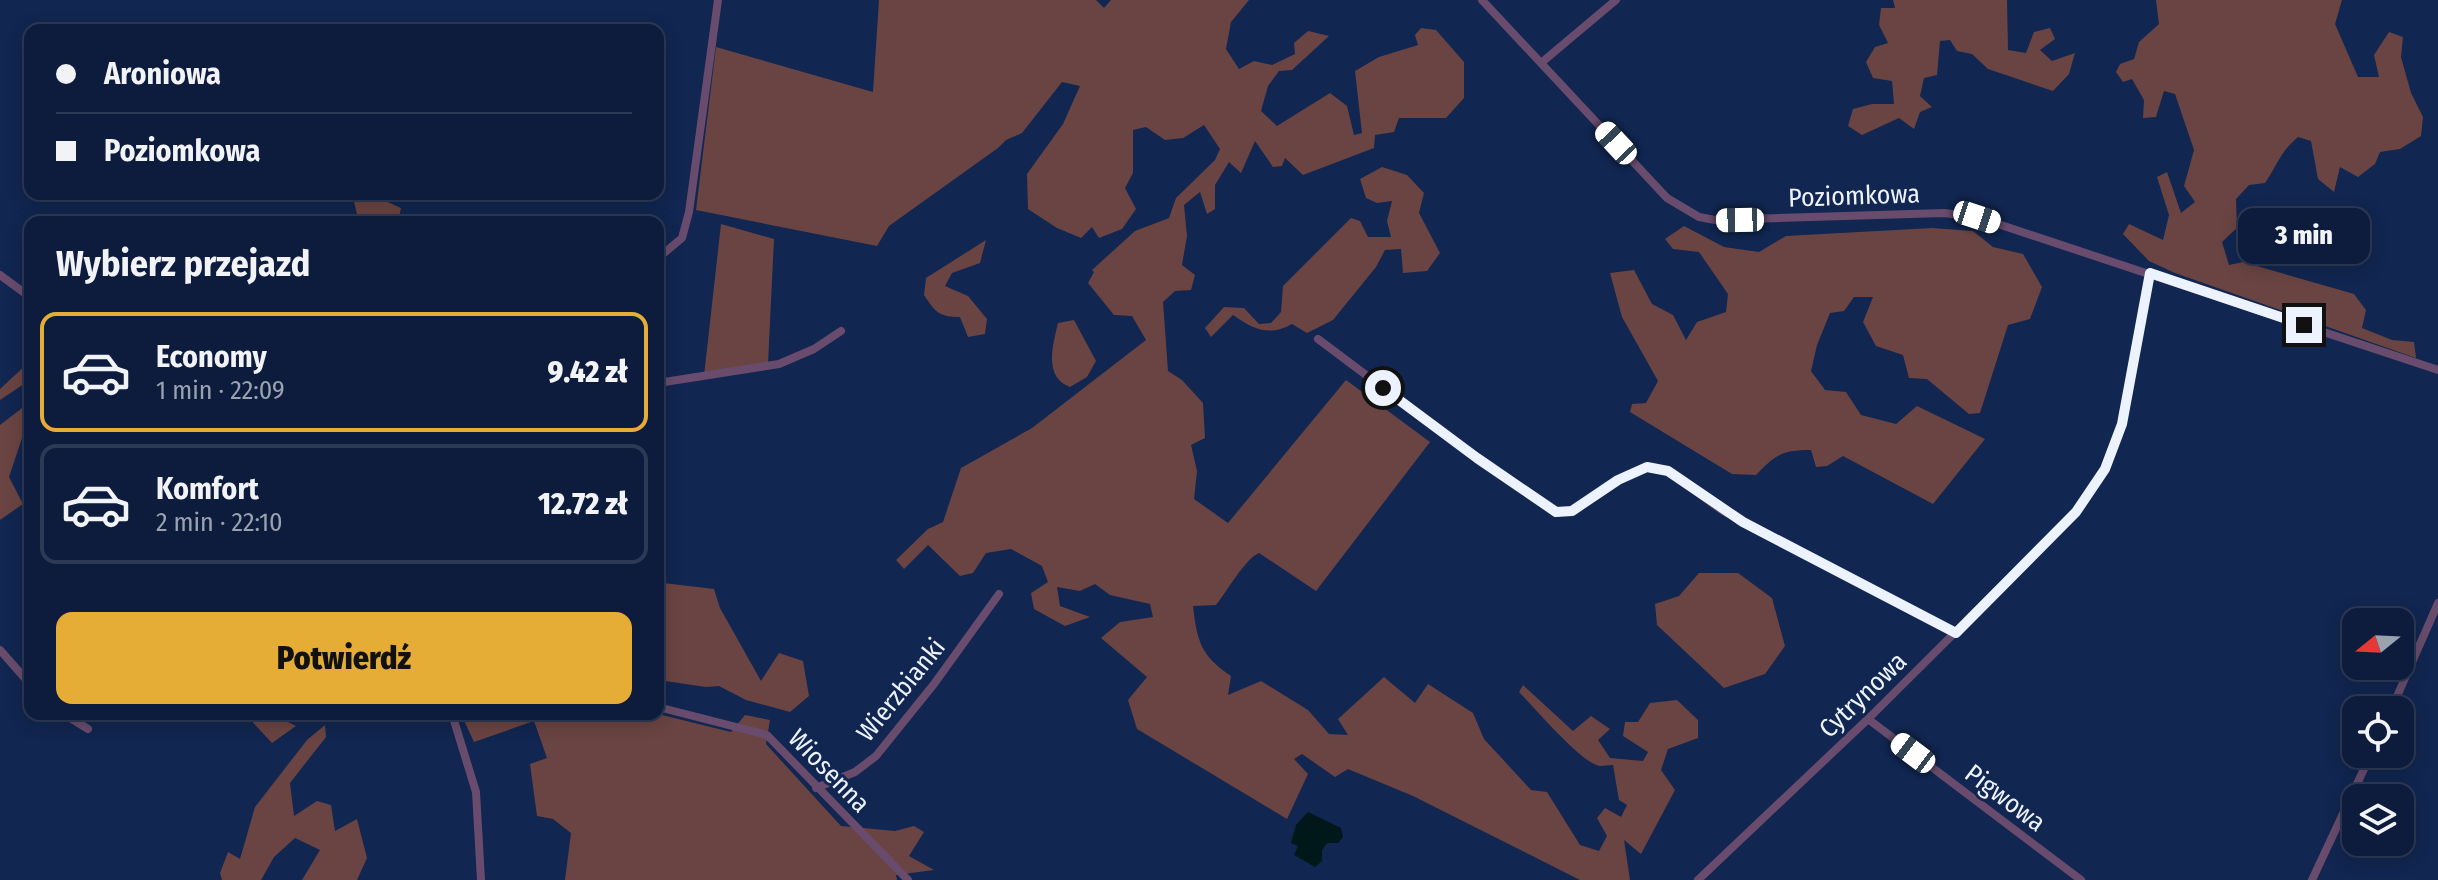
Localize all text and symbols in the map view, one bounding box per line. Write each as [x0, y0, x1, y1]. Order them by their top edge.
text: Aroniowa [104, 56, 221, 92]
car [1591, 117, 1641, 169]
text: Poziomkowa [104, 133, 260, 169]
street label: Poziomkowa [1788, 178, 1920, 214]
car [1950, 198, 2004, 236]
car [1716, 208, 1764, 232]
callout: 3 min [2238, 209, 2370, 265]
text: 3 min [2275, 220, 2333, 251]
text: Wybierz przejazd [56, 242, 310, 286]
route end [2286, 307, 2322, 343]
icon: car [60, 336, 132, 408]
text: Economy [156, 339, 267, 375]
text: 9.42 zł [548, 354, 628, 390]
route start [1365, 370, 1401, 406]
text: 1 min · 22:09 [156, 375, 285, 406]
icon: car [60, 468, 132, 540]
text: Komfort [156, 471, 259, 507]
text: 12.72 zł [538, 486, 628, 522]
text: 2 min · 22:10 [156, 507, 283, 538]
north arrow [2342, 608, 2414, 680]
map controls [2342, 608, 2414, 856]
button: Potwierdź [56, 612, 632, 704]
street label: Wierzbianki [850, 632, 952, 748]
street label: Cytrynowa [1813, 646, 1913, 744]
button: locate [2342, 696, 2414, 768]
street label: Wiosenna [782, 723, 876, 819]
car [1887, 729, 1939, 777]
street label: Pigwowa [1959, 758, 2051, 838]
button: layers [2342, 784, 2414, 856]

